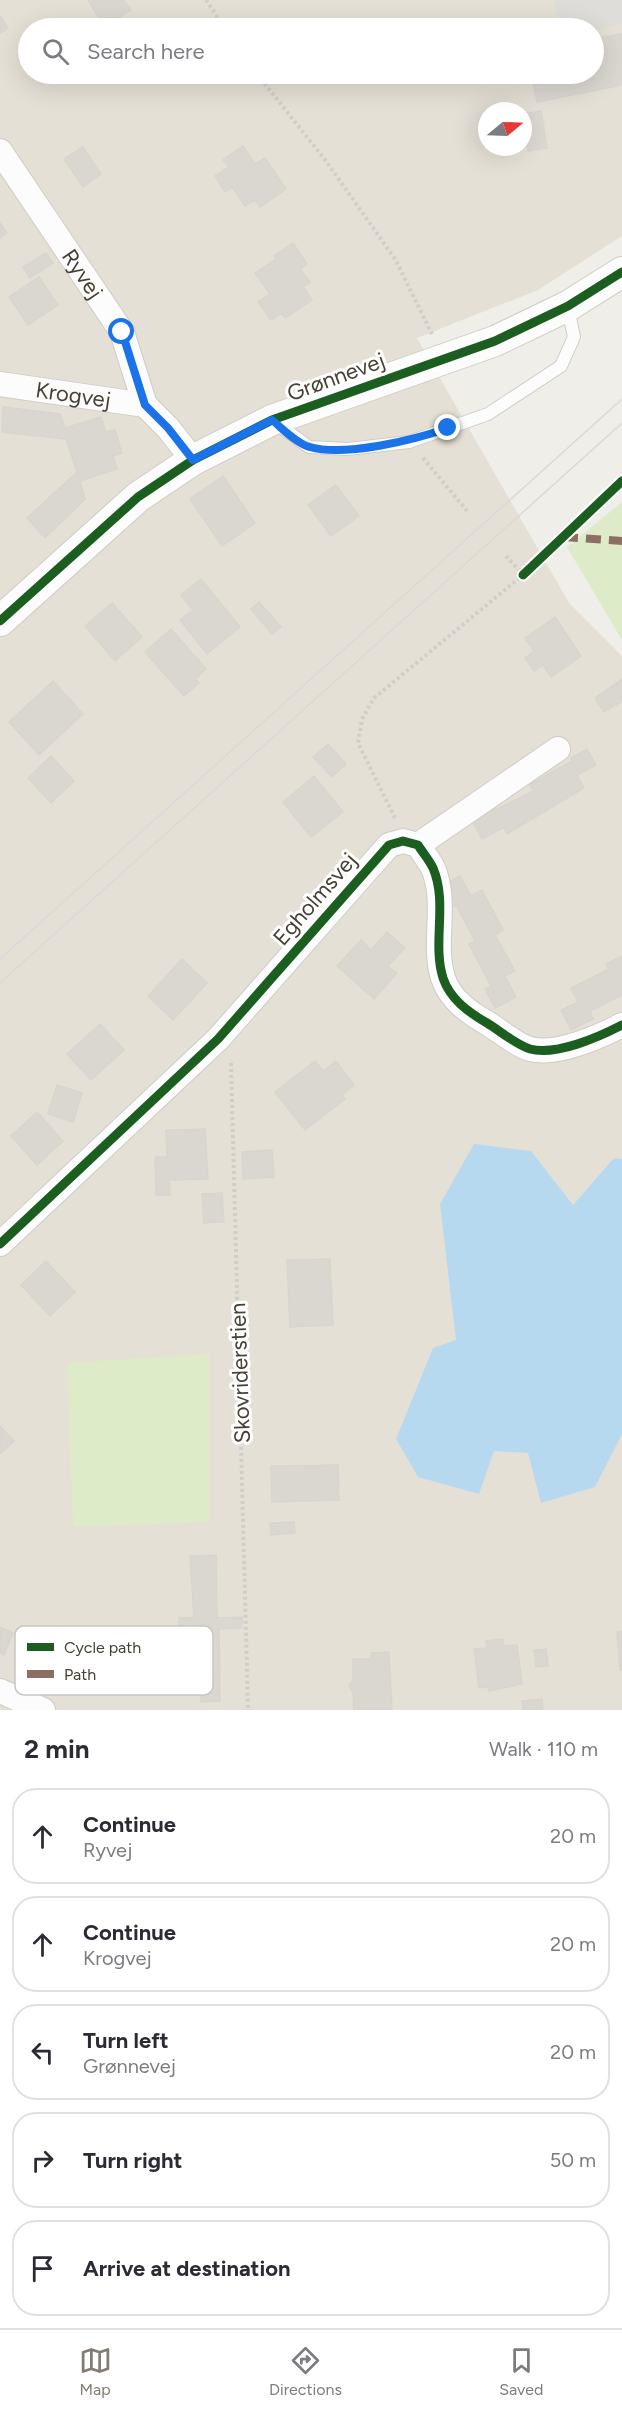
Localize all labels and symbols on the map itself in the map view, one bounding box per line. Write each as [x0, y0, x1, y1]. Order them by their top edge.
north arrow [478, 102, 532, 156]
street label: Ryvej [56, 244, 109, 304]
route start [108, 318, 134, 344]
street label: Grønnevej [283, 347, 389, 407]
street label: Krogvej [34, 376, 113, 413]
route end [434, 414, 460, 440]
street label: Egholmsvej [267, 847, 363, 951]
street label: Skovriderstien [224, 1302, 256, 1444]
legend [15, 1626, 213, 1695]
text: Cycle path [64, 1638, 141, 1657]
text: Path [64, 1665, 96, 1684]

